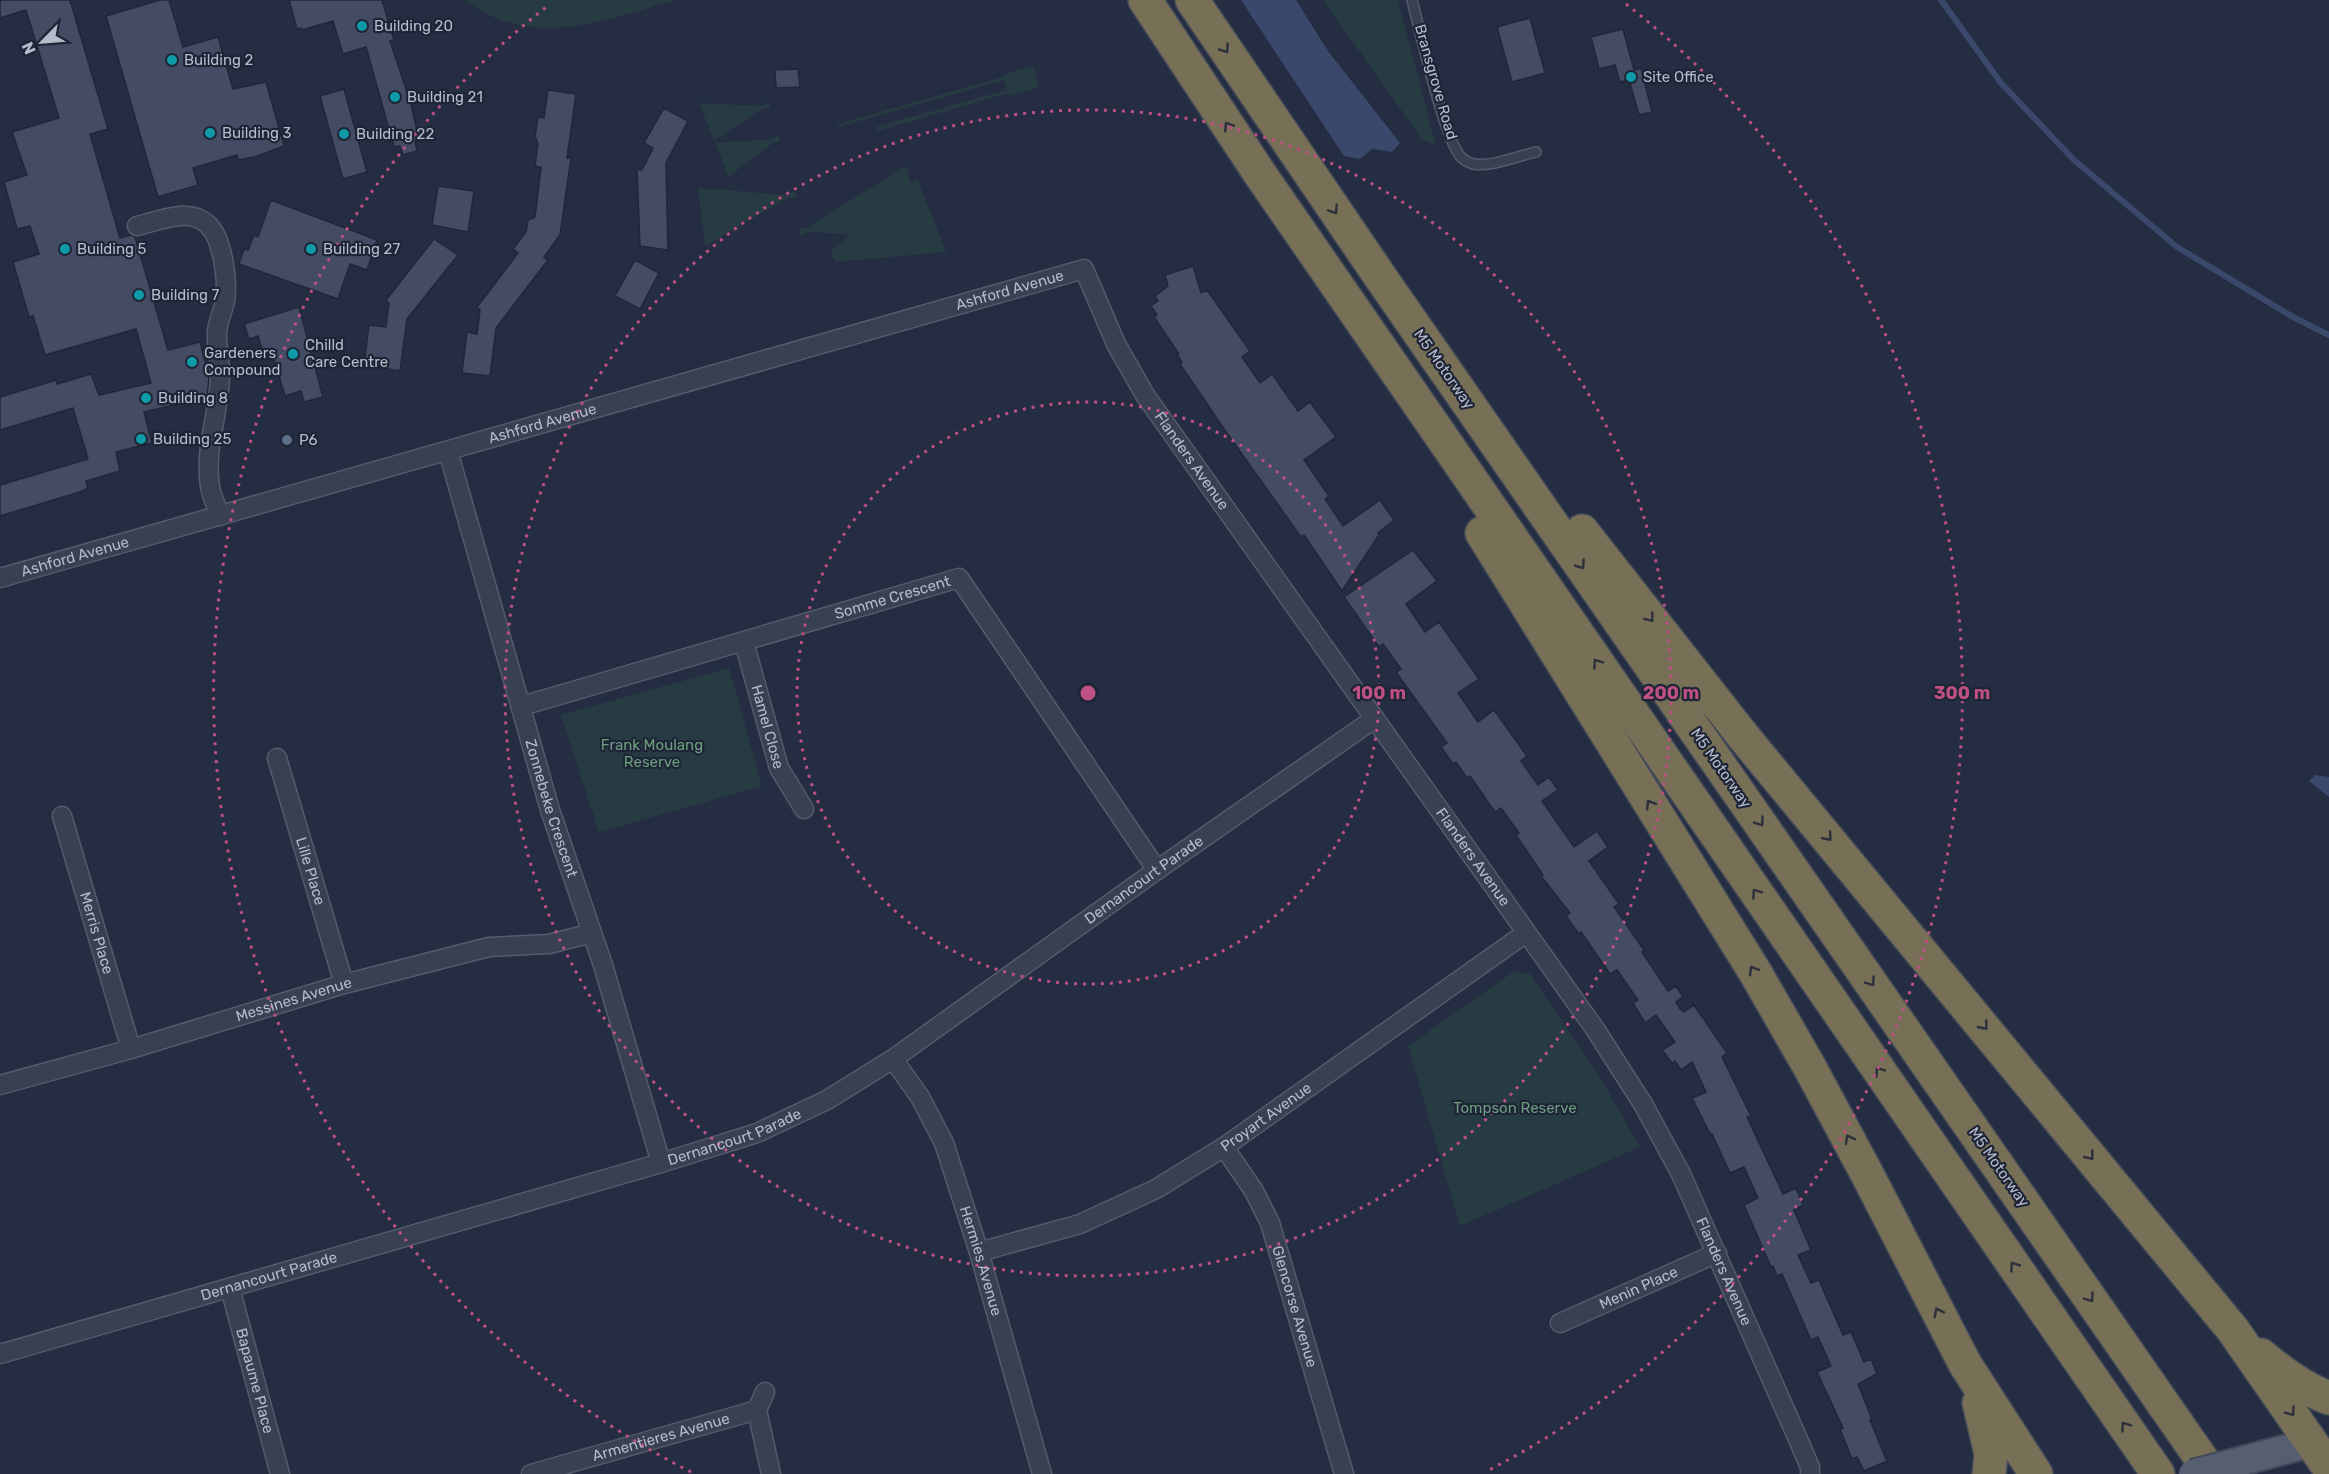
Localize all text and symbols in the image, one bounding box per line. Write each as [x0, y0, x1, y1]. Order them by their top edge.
north arrow [12, 12, 72, 72]
place label: Building 20 [374, 17, 453, 35]
marker: Building 20 [355, 19, 369, 33]
street label: Bransgrove Road [1411, 22, 1461, 142]
text: N [18, 39, 40, 57]
one-way arrow [1217, 43, 1229, 53]
place label: Building 2 [184, 51, 254, 69]
marker: Building 2 [165, 53, 179, 67]
place label: Site Office [1643, 68, 1714, 86]
marker: Site Office [1624, 70, 1638, 84]
place label: Building 21 [407, 88, 483, 106]
marker: Building 21 [388, 90, 402, 104]
one-way arrow [1224, 121, 1235, 132]
place label: Building 3 [222, 124, 292, 142]
place label: Building 22 [356, 125, 434, 143]
marker: Building 3 [203, 126, 217, 140]
marker: Building 22 [337, 127, 351, 141]
one-way arrow [1327, 204, 1339, 214]
place label: Building 5 [77, 240, 147, 258]
place label: Building 27 [323, 240, 400, 258]
marker: Building 5 [58, 242, 72, 256]
marker: Building 27 [304, 242, 318, 256]
street label: Ashford Avenue [954, 266, 1066, 314]
place label: Building 7 [151, 286, 220, 304]
marker: Building 7 [132, 288, 146, 302]
street label: M5 Motorway [1410, 326, 1478, 412]
place label: Chilld Care Centre [305, 336, 388, 371]
place label: Gardeners Compound [204, 344, 281, 379]
marker: Chilld Care Centre [286, 347, 300, 361]
marker: Gardeners Compound [185, 355, 199, 369]
place label: Building 8 [158, 389, 228, 407]
marker: Building 8 [139, 391, 153, 405]
street label: Ashford Avenue [486, 399, 598, 447]
street label: Flanders Avenue [1151, 408, 1233, 513]
place label: Building 25 [153, 430, 231, 448]
place label: P6 [299, 431, 318, 449]
marker: Building 25 [134, 432, 148, 446]
marker: P6 [280, 433, 294, 447]
street label: Ashford Avenue [19, 533, 131, 581]
one-way arrow [1574, 558, 1585, 569]
street label: Somme Crescent [832, 572, 953, 623]
one-way arrow [1642, 611, 1653, 622]
one-way arrow [1593, 658, 1604, 669]
text: 100 m [1352, 682, 1406, 704]
text: 200 m [1643, 682, 1699, 704]
text: 300 m [1934, 682, 1990, 704]
street label: Hamel Close [747, 683, 788, 771]
centre of rings [1078, 683, 1098, 703]
street label: M5 Motorway [1687, 725, 1755, 811]
park label: Frank Moulang Reserve [601, 736, 703, 771]
street label: Zonnebeke Crescent [521, 737, 581, 880]
one-way arrow [1646, 800, 1657, 811]
street label: Flanders Avenue [1432, 804, 1514, 910]
one-way arrow [1753, 816, 1764, 827]
one-way arrow [1820, 830, 1831, 841]
street label: Dernancourt Parade [1081, 832, 1207, 928]
street label: Lille Place [292, 835, 329, 907]
one-way arrow [1752, 889, 1763, 900]
street label: Merris Place [76, 890, 117, 976]
one-way arrow [1749, 965, 1760, 976]
street label: Messines Avenue [234, 973, 354, 1026]
one-way arrow [1864, 976, 1875, 987]
one-way arrow [1977, 1019, 1988, 1030]
one-way arrow [1875, 1066, 1886, 1077]
street label: Proyart Avenue [1217, 1079, 1315, 1156]
park label: Tompson Reserve [1453, 1099, 1577, 1117]
street label: Dernancourt Parade [665, 1104, 804, 1169]
street label: M5 Motorway [1965, 1124, 2033, 1210]
one-way arrow [1845, 1135, 1856, 1145]
one-way arrow [2083, 1149, 2094, 1160]
street label: Hermies Avenue [956, 1204, 1006, 1318]
street label: Flanders Avenue [1692, 1215, 1756, 1328]
street label: Glencorse Avenue [1268, 1243, 1321, 1369]
street label: Dernancourt Parade [199, 1248, 339, 1305]
one-way arrow [2010, 1262, 2021, 1273]
street label: Menin Place [1596, 1263, 1681, 1313]
one-way arrow [2083, 1291, 2094, 1302]
one-way arrow [1934, 1308, 1945, 1319]
street label: Bapaume Place [232, 1326, 278, 1435]
one-way arrow [2284, 1406, 2295, 1417]
street label: Armentieres Avenue [590, 1409, 732, 1465]
one-way arrow [2121, 1422, 2132, 1433]

